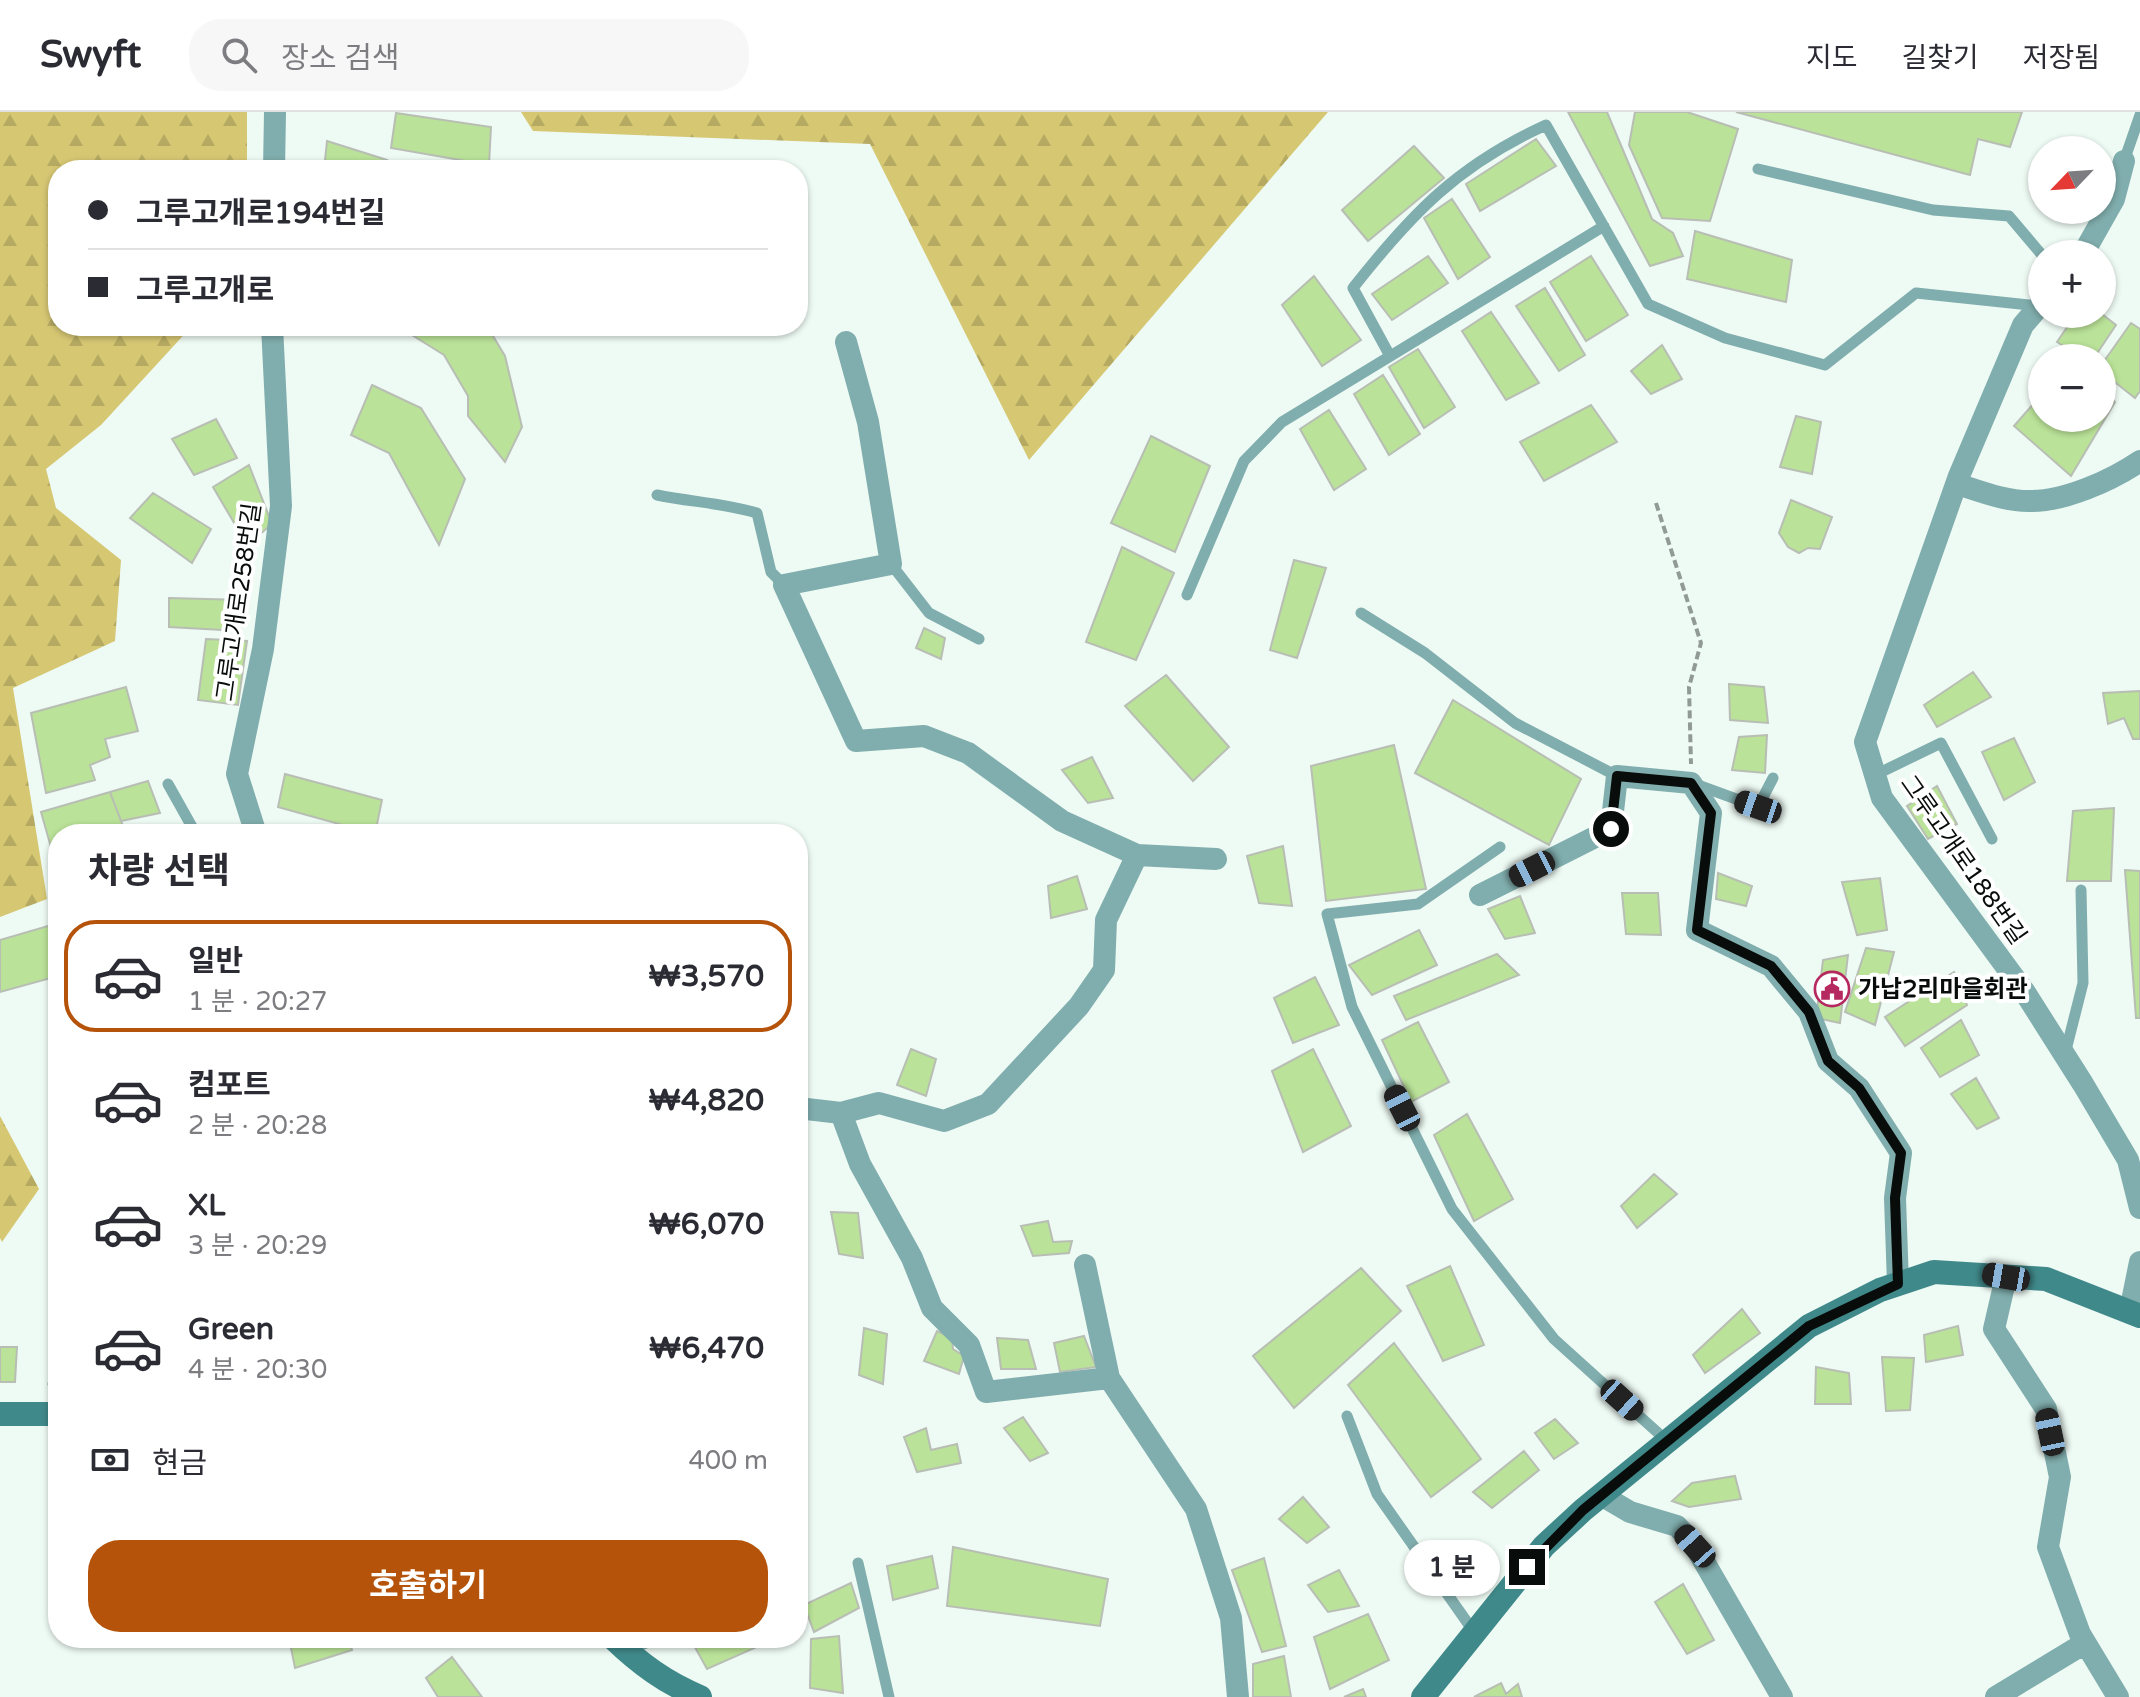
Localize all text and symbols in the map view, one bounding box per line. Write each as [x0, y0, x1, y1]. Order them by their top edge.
search box [189, 19, 749, 91]
text: Swyft [40, 32, 141, 78]
icon: search [217, 33, 261, 77]
text: 장소 검색 [281, 40, 400, 77]
text: 지도 [1806, 41, 1857, 75]
text: 길찾기 [1901, 41, 1979, 75]
text: 저장됨 [2023, 41, 2100, 75]
north arrow [2028, 136, 2116, 224]
map controls [2028, 136, 2116, 432]
text: 그루고개로194번길 [136, 195, 386, 232]
button: + [2028, 240, 2116, 328]
text: 그루고개로 [136, 272, 274, 309]
button: − [2028, 344, 2116, 432]
street label: 그루고개로258번길 [211, 501, 267, 703]
street label: 그루고개로188번길 [1894, 770, 2032, 950]
car [1731, 788, 1785, 826]
route start [1593, 811, 1629, 847]
car [1505, 847, 1559, 891]
text: 차량 선택 [88, 850, 230, 893]
icon: car [92, 940, 164, 1012]
text: 일반 [188, 943, 243, 980]
text: ₩3,570 [648, 958, 764, 995]
public building icon: 가납2리마을회관 [1813, 970, 1851, 1008]
place label: 가납2리마을회관 [1858, 975, 2028, 1004]
text: 1 분 · 20:27 [188, 986, 327, 1017]
icon: car [92, 1064, 164, 1136]
text: 컴포트 [188, 1067, 271, 1104]
car [1380, 1081, 1424, 1135]
text: ₩4,820 [649, 1082, 764, 1119]
text: 2 분 · 20:28 [188, 1110, 327, 1141]
text: XL [188, 1187, 225, 1224]
icon: car [92, 1188, 164, 1260]
text: ₩6,070 [648, 1206, 764, 1243]
text: 3 분 · 20:29 [188, 1230, 327, 1261]
car [1980, 1261, 2032, 1293]
text: Green [188, 1311, 274, 1348]
icon: car [92, 1312, 164, 1384]
text: ₩6,470 [649, 1330, 764, 1367]
text: 4 분 · 20:30 [188, 1354, 327, 1385]
car [1596, 1375, 1648, 1425]
car [2033, 1406, 2067, 1458]
icon: cash [88, 1438, 132, 1482]
text: 현금 [152, 1445, 207, 1482]
text: 400 m [688, 1445, 768, 1476]
car [1670, 1520, 1720, 1572]
callout: 1 분 [1403, 1539, 1499, 1595]
button: 호출하기 [88, 1540, 768, 1632]
route end [1509, 1549, 1545, 1585]
text: 1 분 [1428, 1552, 1476, 1583]

